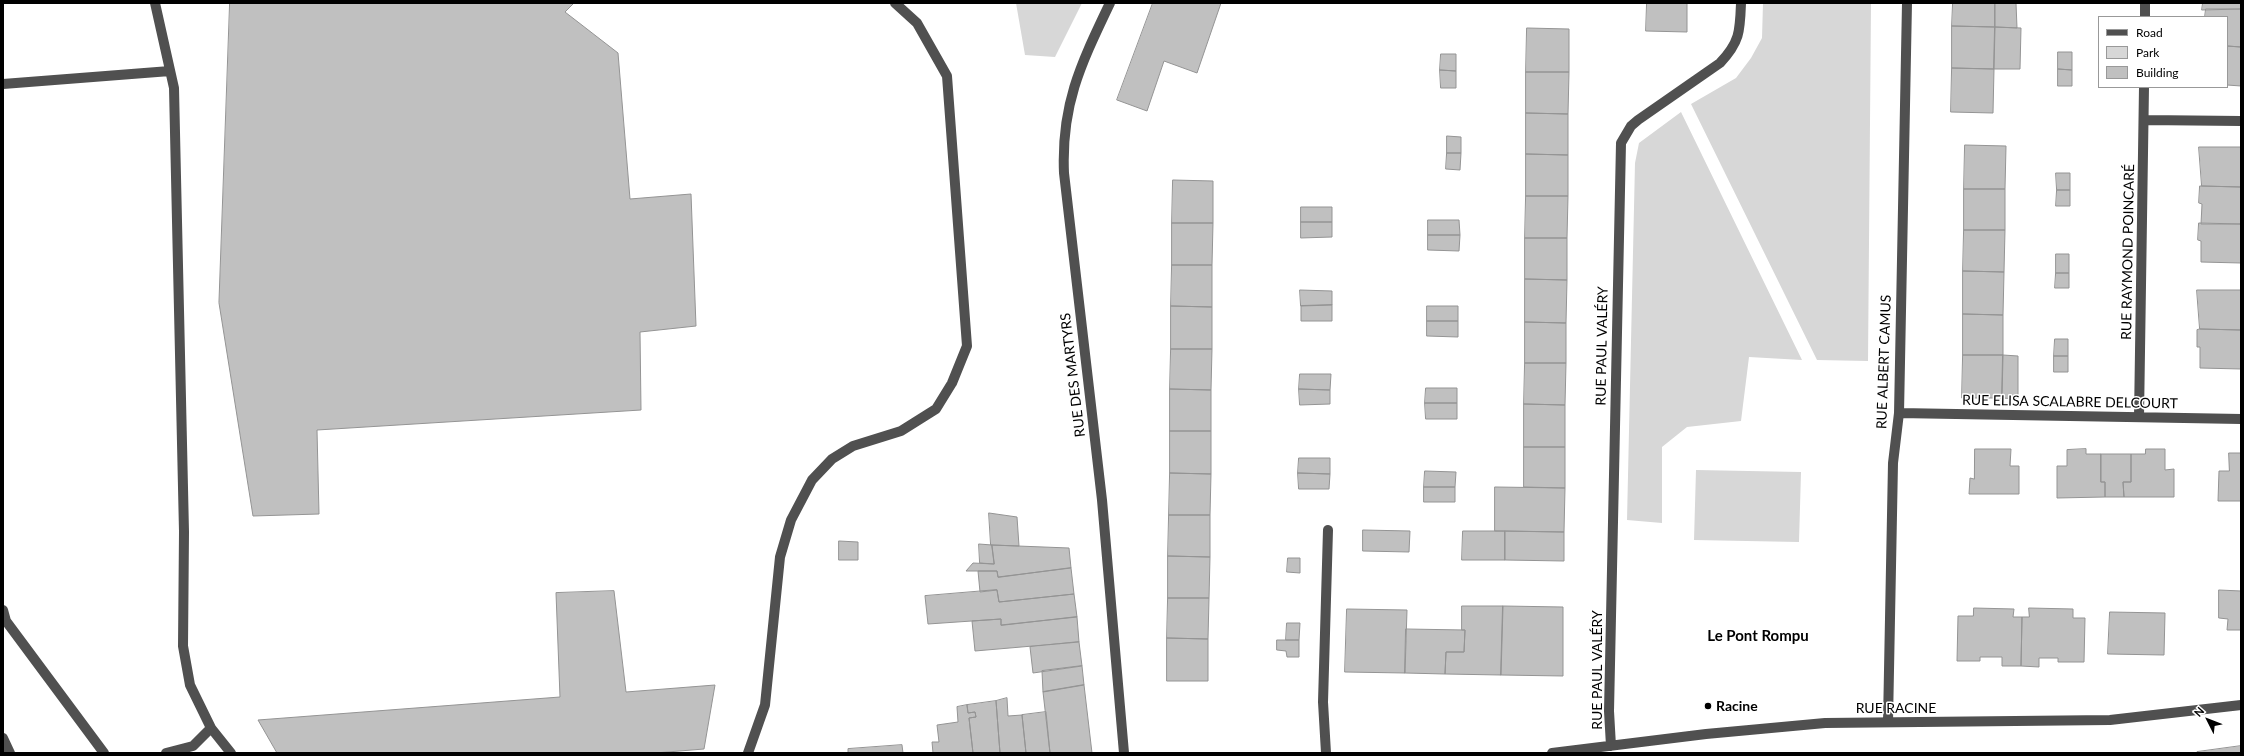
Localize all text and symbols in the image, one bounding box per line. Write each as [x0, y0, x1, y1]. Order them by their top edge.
legend [2098, 16, 2228, 88]
text: Road [2136, 25, 2163, 40]
text: Park [2136, 45, 2159, 60]
text: Building [2136, 65, 2179, 80]
street label: RUE RAYMOND POINCARÉ [2118, 164, 2138, 340]
street label: RUE PAUL VALÉRY [1593, 286, 1611, 406]
street label: RUE ALBERT CAMUS [1873, 294, 1895, 430]
street label: RUE DES MARTYRS [1057, 312, 1089, 438]
street label: RUE ELISA SCALABRE DELCOURT [1962, 392, 2178, 412]
street label: RUE PAUL VALÉRY [1589, 610, 1605, 730]
district label: Le Pont Rompu [1707, 627, 1809, 645]
place label: Racine [1716, 698, 1758, 714]
street label: RUE RACINE [1856, 700, 1936, 716]
north arrow [2188, 700, 2228, 740]
marker: Racine [1703, 701, 1713, 711]
text: N [2191, 704, 2206, 719]

